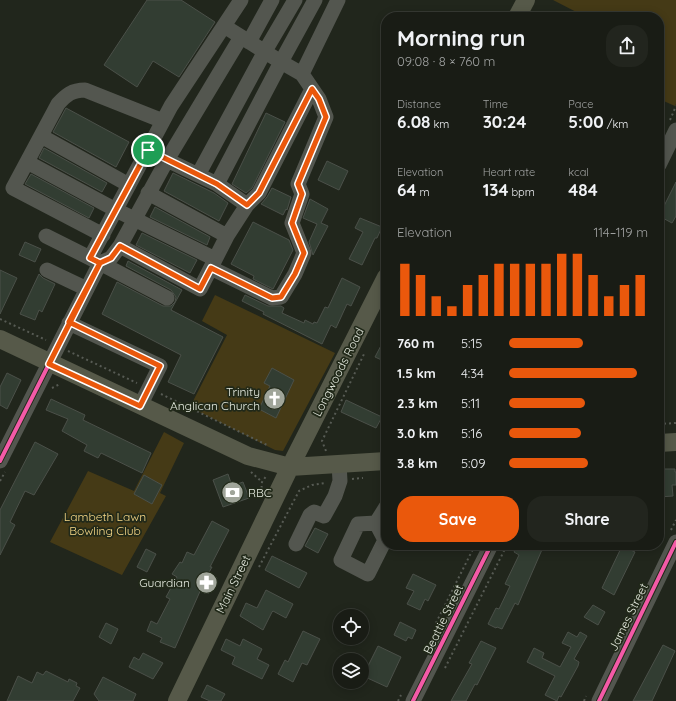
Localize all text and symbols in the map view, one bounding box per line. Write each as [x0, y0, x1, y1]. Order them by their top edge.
text: Morning run [397, 24, 525, 52]
button: share [606, 25, 648, 67]
text: 09:08 · 8 × 760 m [397, 53, 495, 69]
text: Distance [397, 97, 441, 111]
text: Time [483, 97, 508, 111]
text: Pace [568, 97, 593, 111]
text: 6.08 [397, 111, 430, 132]
text: 30:24 [483, 111, 527, 132]
text: 5:00 [568, 111, 604, 132]
text: km [430, 117, 449, 131]
text: /km [604, 117, 628, 131]
pin [131, 133, 165, 167]
icon: arrive [137, 139, 159, 161]
text: Elevation [397, 165, 443, 179]
text: Heart rate [483, 165, 535, 179]
text: kcal [568, 165, 589, 179]
text: 64 [397, 179, 416, 200]
text: 134 [483, 179, 508, 200]
text: 484 [568, 179, 598, 200]
text: m [416, 185, 429, 199]
text: bpm [508, 185, 535, 199]
text: Elevation [397, 224, 452, 240]
text: 114–119 m [593, 224, 648, 240]
street label: Longwoods Road [309, 325, 367, 419]
text: 760 m [397, 335, 435, 351]
text: 5:15 [461, 335, 482, 351]
text: 1.5 km [397, 365, 436, 381]
text: 4:34 [461, 365, 484, 381]
place label: Trinity Anglican Church [170, 384, 260, 413]
church icon: Trinity Anglican Church [262, 385, 288, 411]
text: 2.3 km [397, 395, 438, 411]
text: 5:11 [461, 395, 480, 411]
text: 3.0 km [397, 425, 438, 441]
text: 5:16 [461, 425, 482, 441]
text: 3.8 km [397, 455, 437, 471]
text: 5:09 [461, 455, 486, 471]
bank icon: RBC [219, 479, 245, 505]
place label: RBC [248, 485, 272, 500]
button: Save [397, 496, 519, 542]
button: Share [527, 496, 648, 542]
park label: Lambeth Lawn Bowling Club [64, 509, 146, 538]
street label: Main Street [212, 552, 254, 616]
pharmacy icon: Guardian [193, 569, 219, 595]
place label: Guardian [139, 575, 190, 590]
street label: James Street [605, 581, 651, 653]
street label: Beattie Street [420, 582, 466, 656]
map controls [333, 609, 369, 689]
button: locate [333, 609, 369, 645]
button: layers [333, 653, 369, 689]

